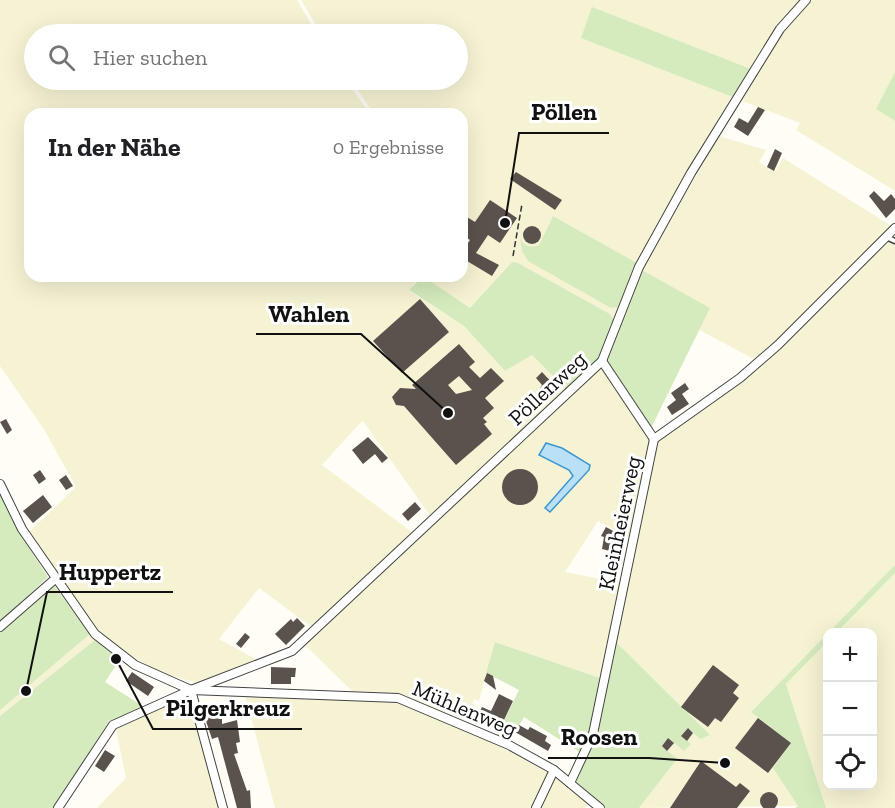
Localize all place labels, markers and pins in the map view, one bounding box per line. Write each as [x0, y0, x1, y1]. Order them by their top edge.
callout: Pöllen [519, 91, 609, 133]
callout: Wahlen [256, 292, 361, 334]
callout: Huppertz [47, 550, 173, 592]
callout: Pilgerkreuz [153, 687, 302, 729]
callout: Roosen [548, 716, 649, 758]

